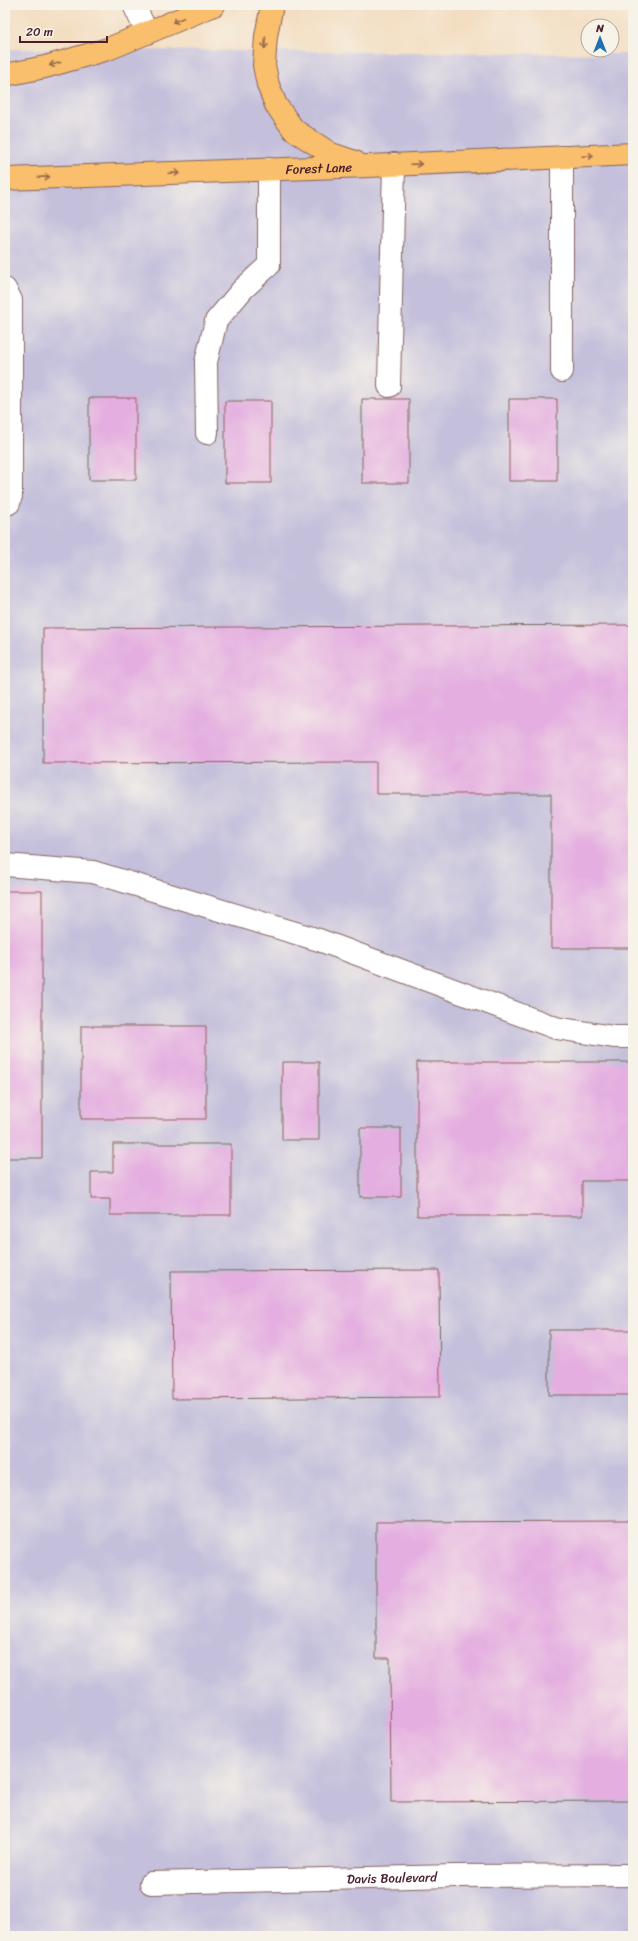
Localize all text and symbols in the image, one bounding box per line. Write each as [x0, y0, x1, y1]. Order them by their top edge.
one-way arrow [172, 17, 184, 24]
scale bar [20, 18, 107, 44]
north arrow [580, 18, 620, 58]
text: N [595, 19, 604, 38]
text: 20 m [26, 21, 53, 43]
one-way arrow [262, 36, 269, 49]
one-way arrow [49, 61, 62, 68]
one-way arrow [581, 152, 594, 160]
street label: Forest Lane [285, 155, 353, 180]
one-way arrow [409, 160, 422, 167]
one-way arrow [167, 169, 180, 177]
one-way arrow [37, 174, 50, 181]
street label: Davis Boulevard [347, 1865, 438, 1890]

